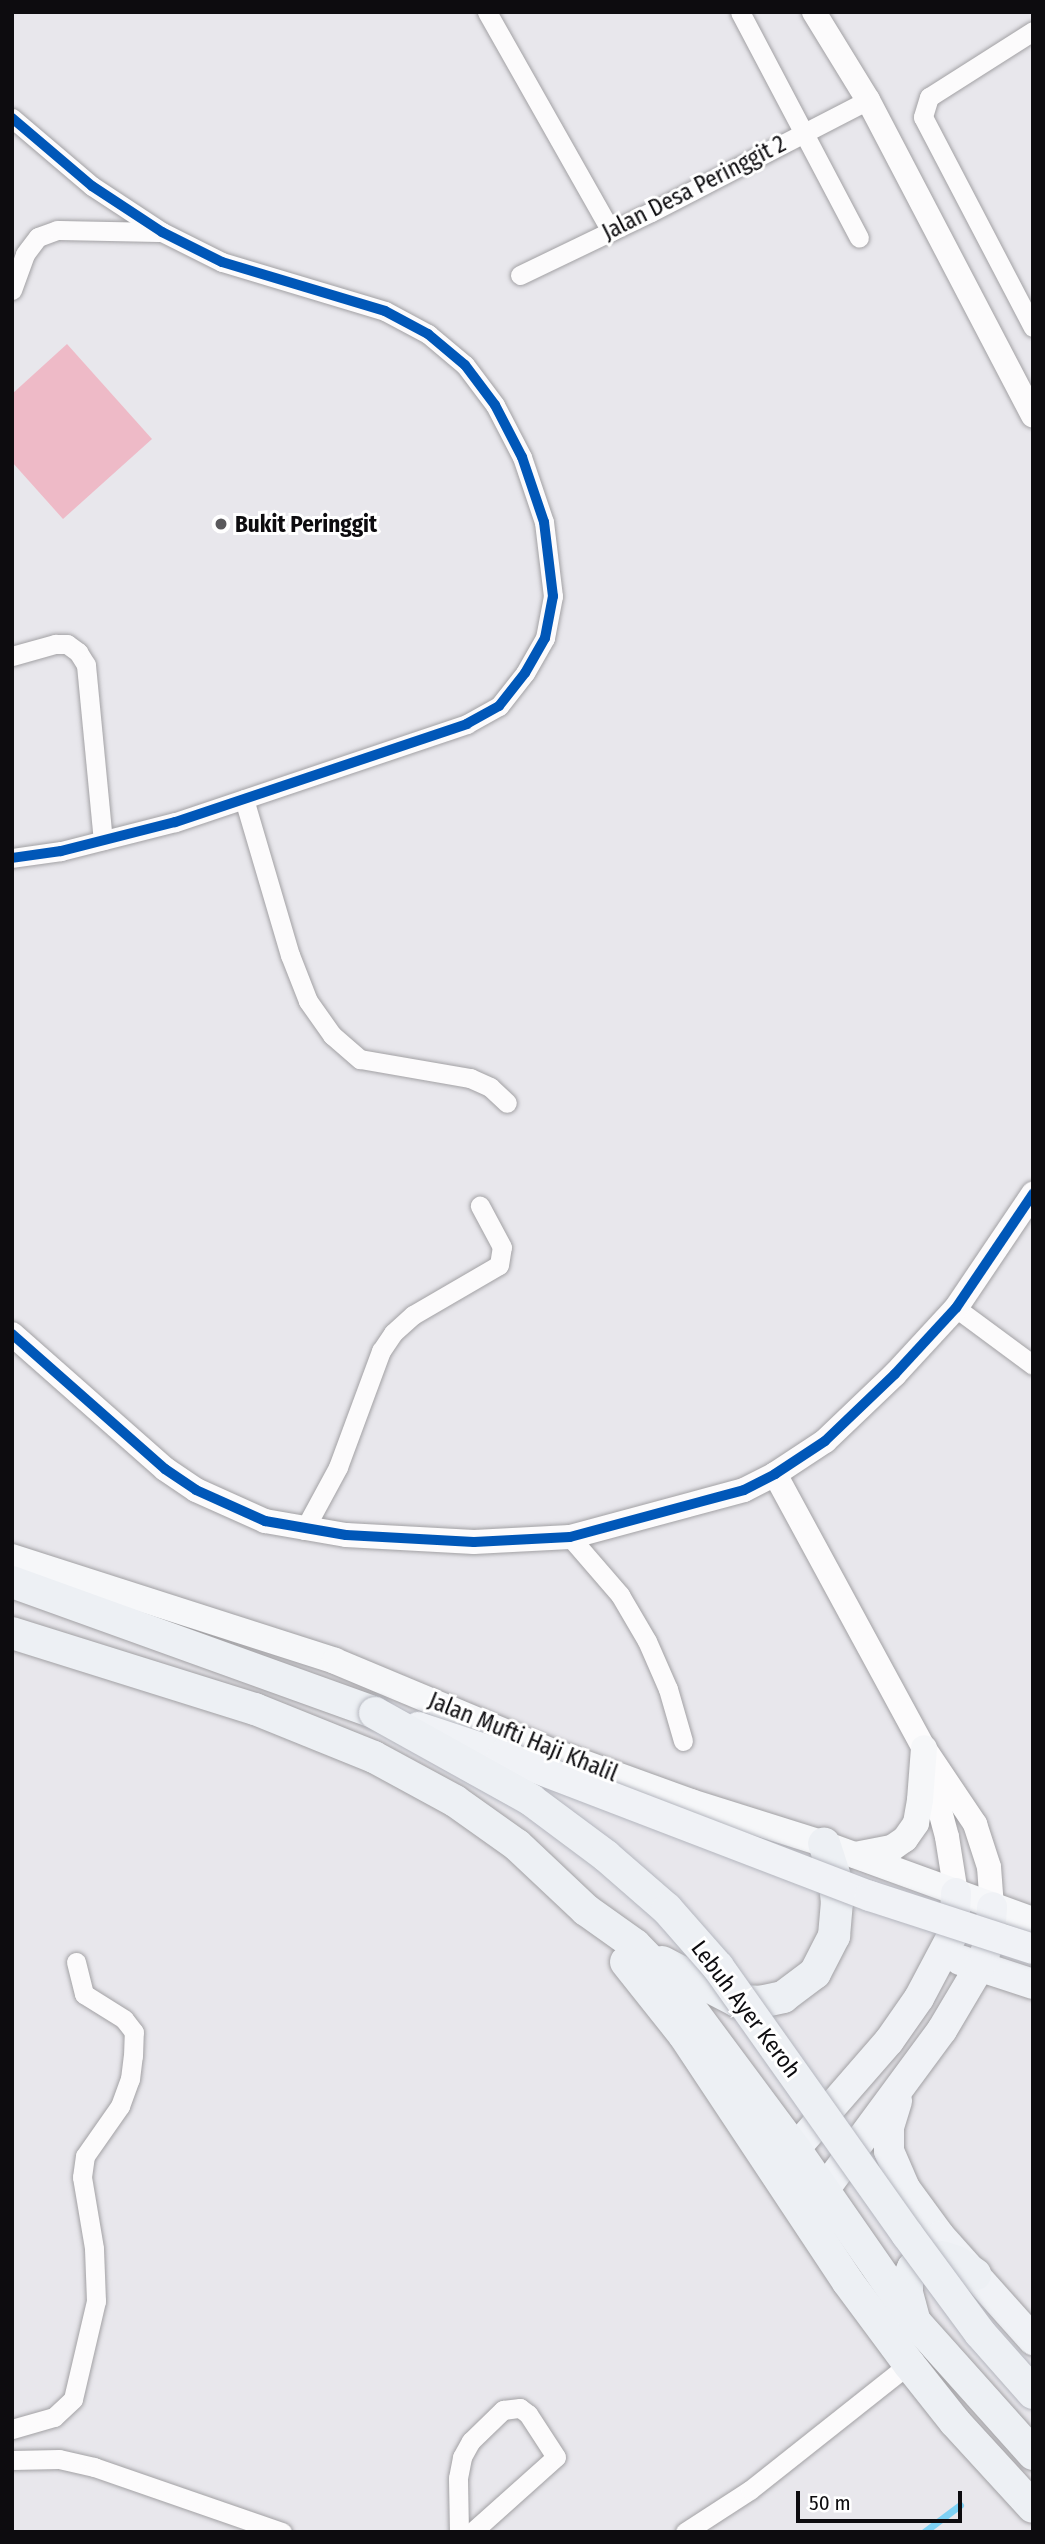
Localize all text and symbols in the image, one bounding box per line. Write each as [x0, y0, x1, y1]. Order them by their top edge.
street label: Jalan Desa Peringgit 2 [598, 130, 790, 246]
place label: Bukit Peringgit [235, 510, 377, 538]
marker: Bukit Peringgit [213, 516, 229, 532]
street label: Jalan Mufti Haji Khalil [424, 1686, 622, 1788]
street label: Lebuh Ayer Keroh [685, 1935, 807, 2083]
scale bar [800, 2478, 966, 2522]
text: 50 m [809, 2490, 851, 2516]

